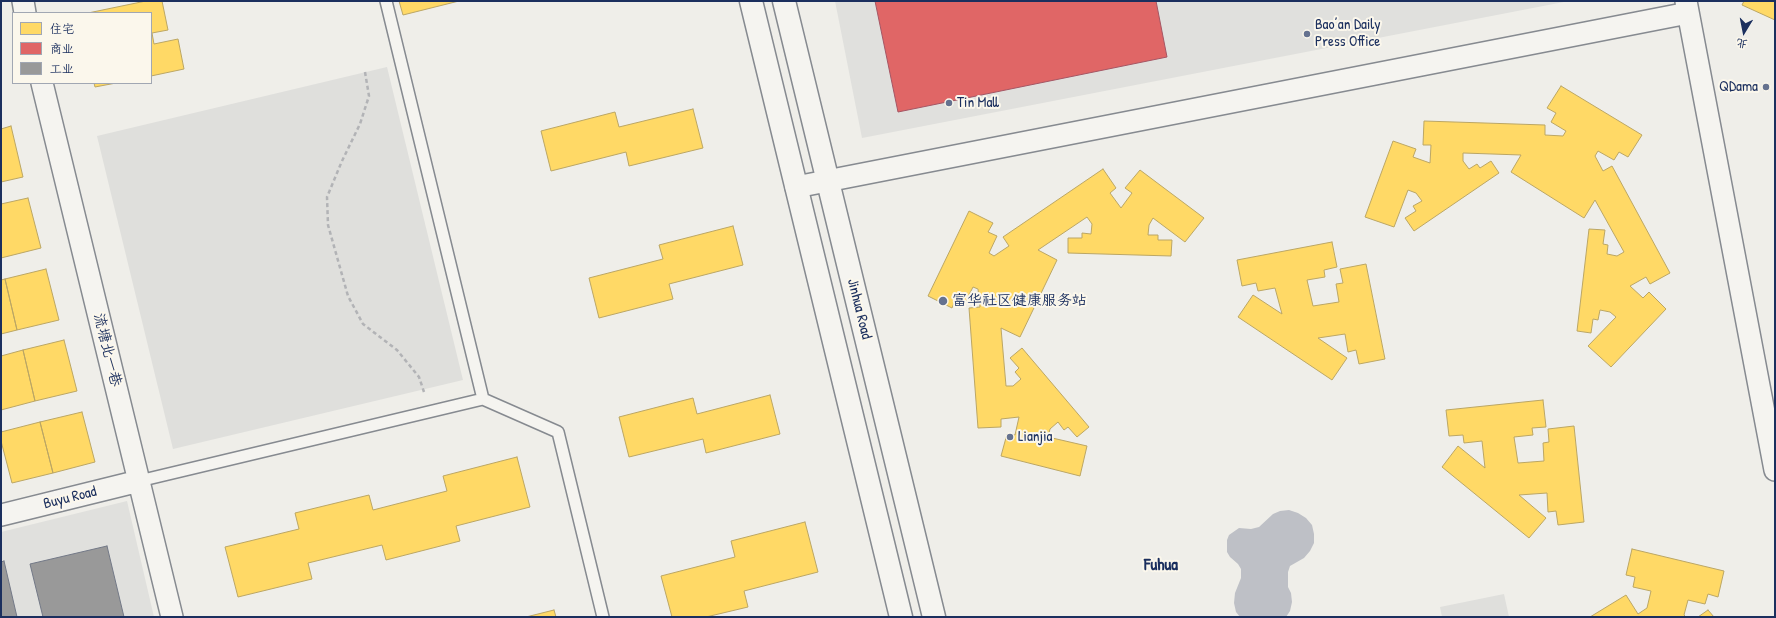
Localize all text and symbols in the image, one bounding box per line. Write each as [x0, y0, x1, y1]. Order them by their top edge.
legend [12, 12, 152, 84]
north arrow [1724, 12, 1764, 52]
place label: Bao’an Daily Press Office [1315, 16, 1381, 51]
text: 住宅 [50, 20, 74, 37]
marker: Bao’an Daily Press Office [1302, 29, 1312, 39]
text: 北 [1735, 36, 1749, 52]
text: 商业 [50, 40, 74, 57]
text: 工业 [50, 60, 74, 77]
place label: QDama [1719, 78, 1758, 96]
marker: QDama [1761, 82, 1771, 92]
place label: Tin Mall [957, 94, 999, 112]
marker: Tin Mall [944, 98, 954, 108]
street label: Jinhua Road [843, 277, 875, 341]
place label: 富华社区健康服务站 [952, 292, 1087, 310]
marker: 富华社区健康服务站 [937, 295, 949, 307]
street label: 流塘北一巷 [89, 311, 125, 389]
place label: Lianjia [1018, 428, 1052, 446]
marker: Lianjia [1005, 432, 1015, 442]
street label: Buyu Road [42, 483, 98, 513]
district label: Fuhua [1144, 555, 1178, 575]

